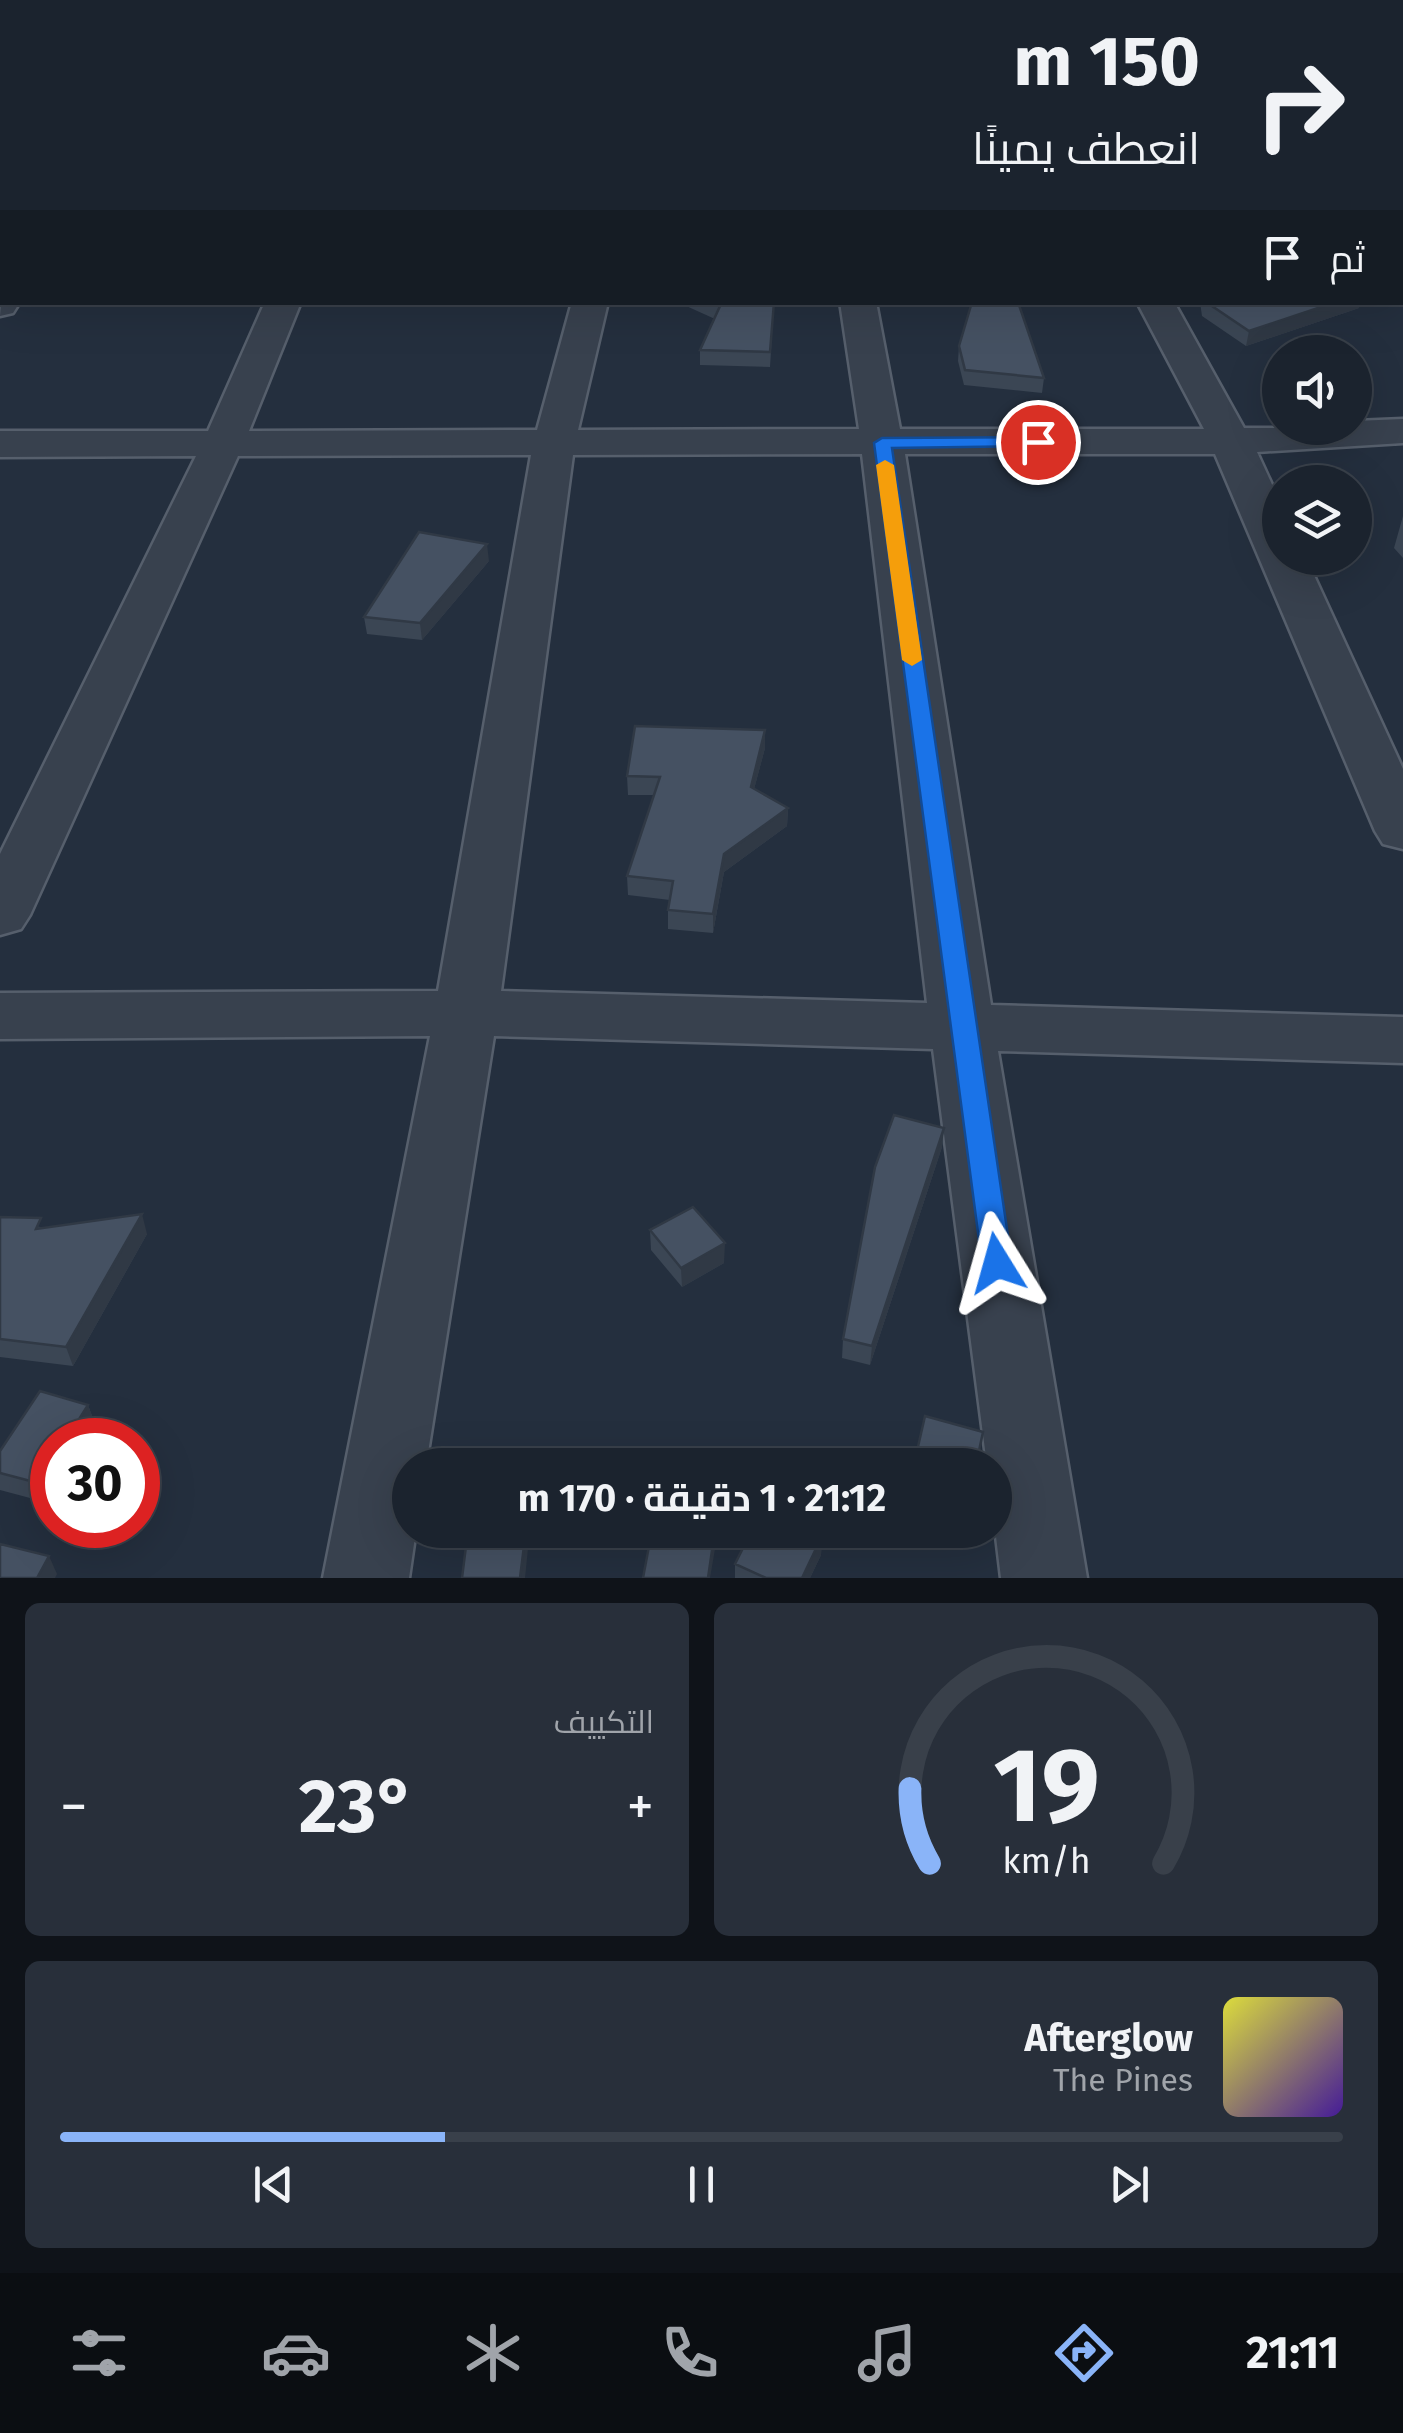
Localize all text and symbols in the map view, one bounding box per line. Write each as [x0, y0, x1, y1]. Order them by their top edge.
text: 150 m [1013, 20, 1200, 104]
icon: right [1235, 40, 1365, 170]
text: انعطف يمينًا [972, 122, 1200, 176]
icon: arrive [1255, 230, 1310, 285]
text: ثم [1330, 236, 1365, 282]
map controls [1262, 335, 1372, 575]
button: sound [1262, 335, 1372, 445]
pin [996, 400, 1081, 485]
icon: arrive [1011, 415, 1066, 470]
button: layers [1262, 465, 1372, 575]
position arrow [945, 1211, 1049, 1315]
speed limit sign: 30 [30, 1418, 160, 1548]
text: 21:12 · 1 دقيقة · 170 m [518, 1475, 886, 1521]
text: التكييف [554, 1703, 654, 1741]
text: 19 [993, 1724, 1099, 1849]
text: 23° [299, 1762, 415, 1852]
text: − [60, 1774, 88, 1840]
text: + [627, 1774, 654, 1840]
text: km/h [1002, 1840, 1090, 1882]
text: Afterglow [1025, 2015, 1193, 2061]
text: The Pines [1053, 2061, 1193, 2099]
icon: previous [246, 2157, 301, 2212]
icon: pause [674, 2157, 729, 2212]
icon: next [1102, 2157, 1157, 2212]
icon: filters [64, 2318, 134, 2388]
icon: car [261, 2318, 331, 2388]
icon: climate [458, 2318, 528, 2388]
icon: phone [655, 2318, 725, 2388]
icon: music [852, 2318, 922, 2388]
icon: directions [1049, 2318, 1119, 2388]
text: 21:11 [1246, 2326, 1339, 2380]

